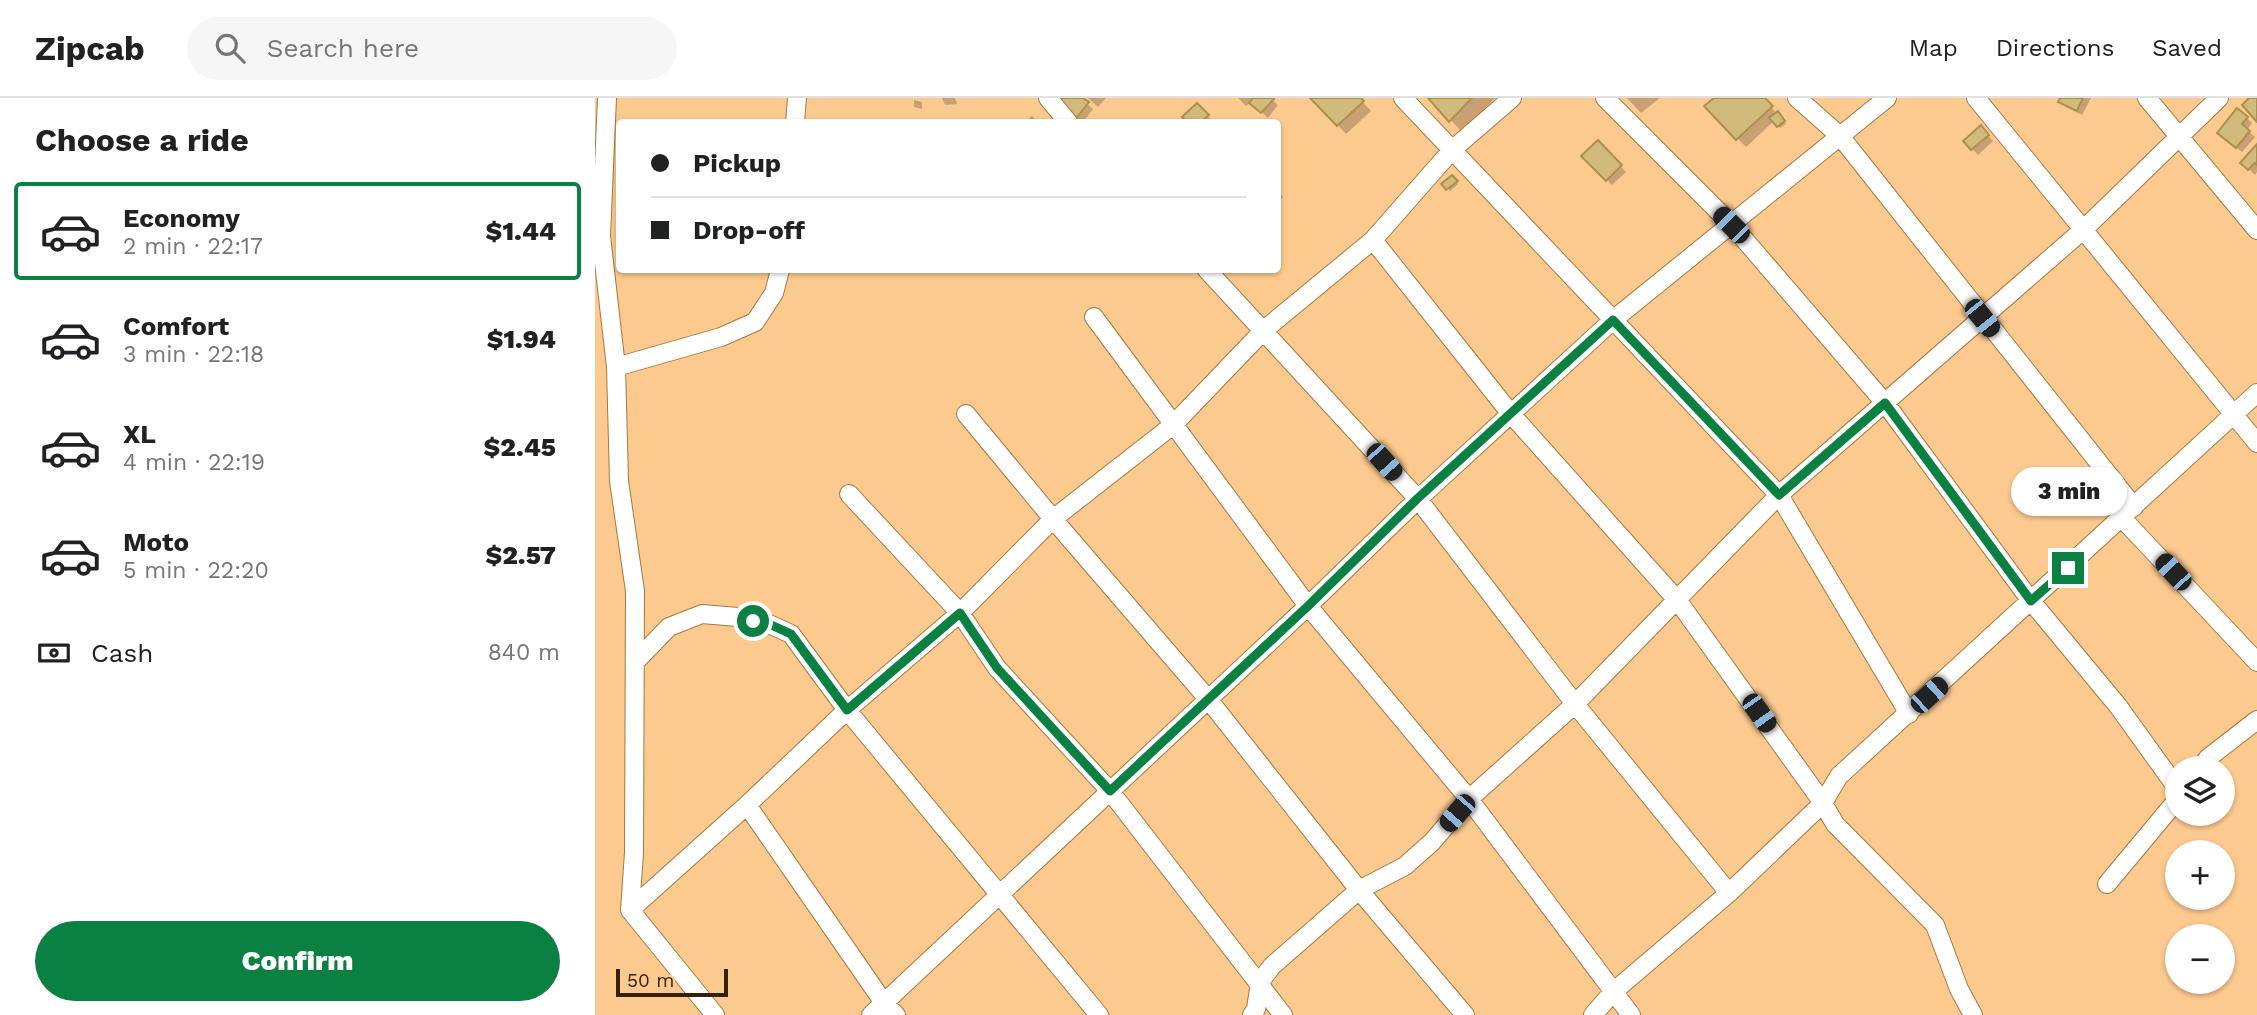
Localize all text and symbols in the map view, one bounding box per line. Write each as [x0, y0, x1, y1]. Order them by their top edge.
search box [187, 17, 677, 80]
text: Zipcab [35, 29, 145, 68]
icon: search [211, 29, 249, 67]
text: Search here [267, 33, 419, 63]
text: Map [1909, 34, 1958, 62]
text: Directions [1996, 34, 2114, 62]
text: Saved [2152, 34, 2222, 62]
text: Choose a ride [35, 121, 249, 159]
text: Pickup [693, 148, 781, 178]
icon: car [39, 200, 102, 263]
text: Economy [123, 203, 240, 233]
car [1709, 203, 1754, 247]
text: Drop-off [693, 215, 805, 245]
text: $1.44 [486, 216, 556, 246]
text: 2 min · 22:17 [123, 233, 263, 260]
car [1961, 295, 2004, 341]
icon: car [39, 308, 102, 371]
text: Comfort [123, 311, 229, 341]
text: $1.94 [487, 324, 556, 354]
text: 3 min · 22:18 [123, 341, 264, 368]
icon: car [39, 416, 102, 479]
text: XL [123, 419, 156, 449]
text: $2.45 [484, 432, 556, 462]
car [1363, 439, 1406, 485]
text: 4 min · 22:19 [123, 449, 265, 476]
callout: 3 min [2010, 466, 2126, 516]
text: 3 min [2038, 478, 2100, 505]
icon: car [39, 524, 102, 587]
text: Moto [123, 527, 189, 557]
text: $2.57 [485, 540, 556, 570]
car [2151, 549, 2196, 595]
route end [2052, 552, 2084, 584]
text: 5 min · 22:20 [123, 557, 269, 584]
route start [737, 605, 769, 637]
icon: cash [35, 634, 73, 672]
text: Cash [91, 638, 153, 668]
text: 840 m [488, 639, 560, 666]
car [1907, 673, 1952, 717]
car [1739, 690, 1780, 736]
map controls [2165, 756, 2235, 994]
button: layers [2165, 756, 2235, 826]
car [1436, 790, 1479, 836]
button: + [2165, 840, 2235, 910]
button: Confirm [35, 921, 560, 1001]
button: − [2165, 924, 2235, 994]
scale bar [616, 966, 728, 998]
text: 50 m [627, 969, 674, 992]

